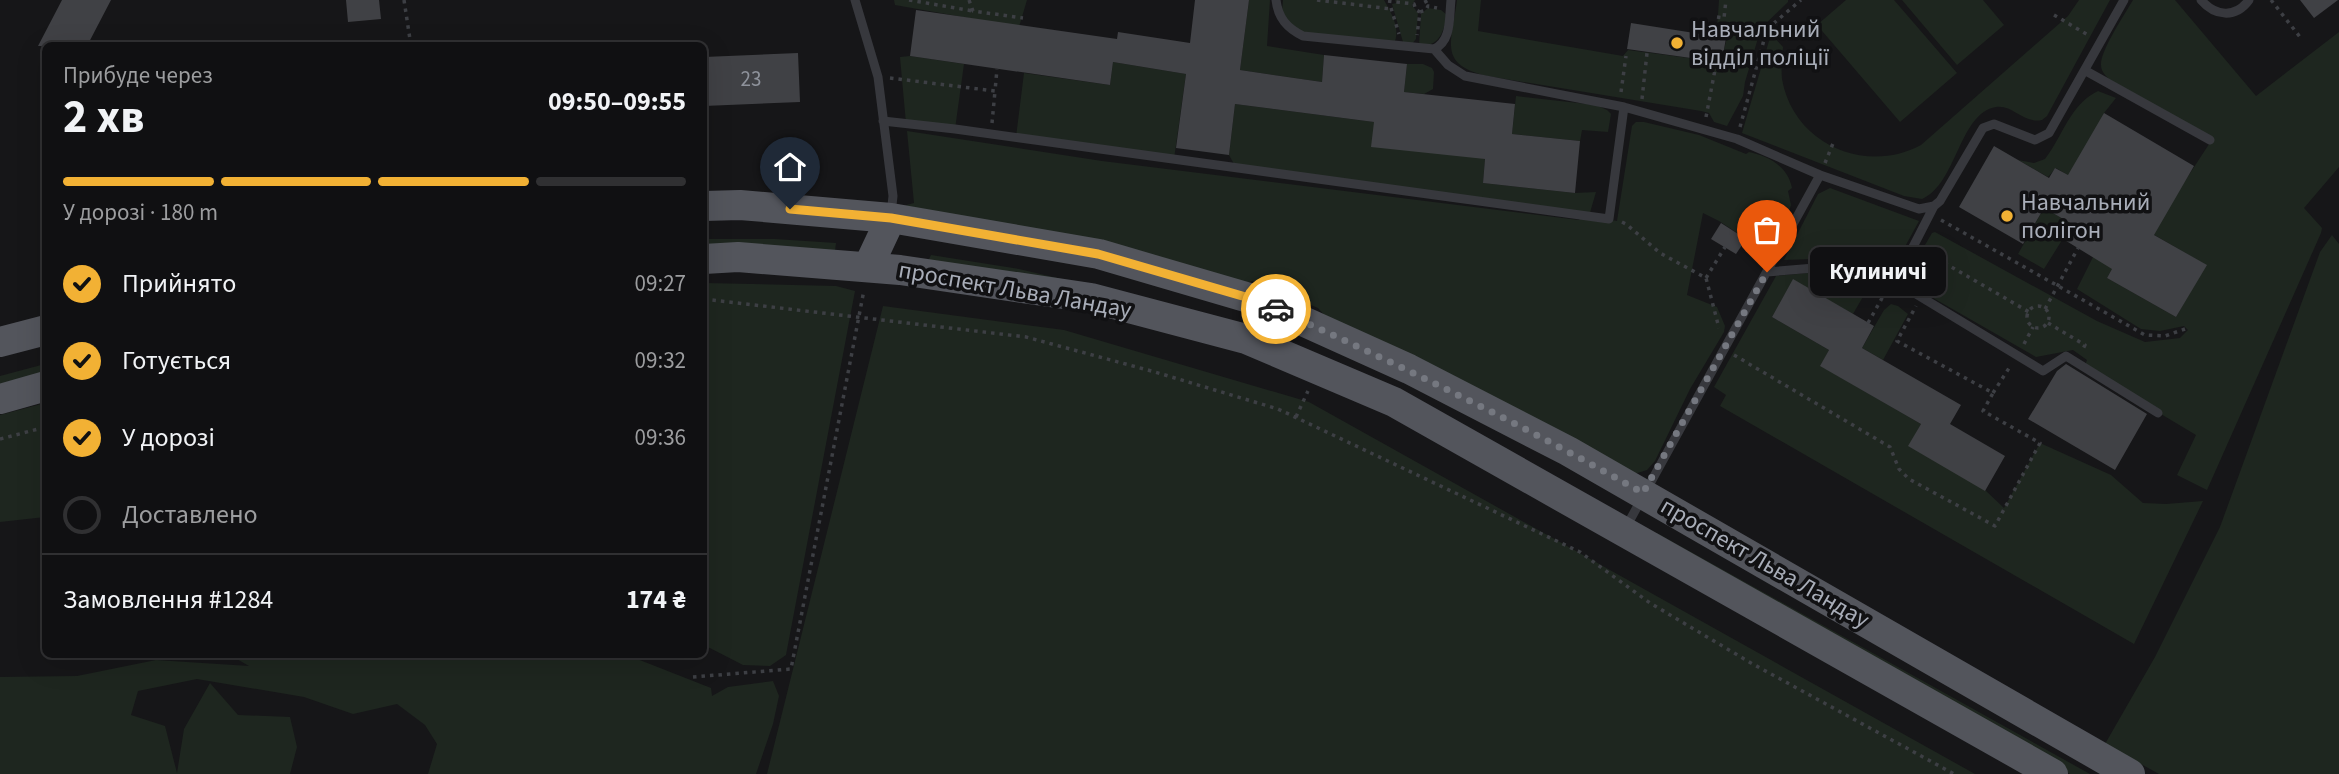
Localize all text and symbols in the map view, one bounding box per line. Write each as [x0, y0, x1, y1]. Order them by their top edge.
place label: Навчальний відділ поліції [1691, 12, 1829, 75]
marker: Навчальний відділ поліції [1669, 35, 1685, 51]
text: Прибуде через [63, 59, 213, 92]
house number: 23 [741, 64, 761, 94]
text: 09:50–09:55 [548, 83, 686, 120]
text: 2 хв [63, 85, 144, 150]
pin [760, 137, 820, 209]
icon: home [771, 148, 809, 186]
place label: Навчальний полігон [2021, 185, 2150, 248]
text: У дорозі · 180 m [63, 196, 218, 229]
pin [1737, 200, 1797, 272]
marker: Навчальний полігон [1999, 208, 2015, 224]
icon: bag [1748, 211, 1786, 249]
callout: Кулиничі [1809, 247, 1946, 296]
street label: проспект Льва Ландау [896, 252, 1134, 328]
text: Кулиничі [1829, 255, 1927, 288]
icon: check [63, 265, 101, 303]
text: Прийнято [122, 265, 236, 302]
text: 09:27 [635, 267, 686, 300]
courier [1241, 274, 1311, 344]
icon: car [1257, 290, 1295, 328]
icon: check [63, 342, 101, 380]
text: Готується [122, 342, 231, 379]
text: 09:32 [635, 344, 686, 377]
icon: check [63, 419, 101, 457]
text: У дорозі [122, 419, 215, 456]
text: 09:36 [635, 421, 686, 454]
street label: проспект Льва Ландау [1654, 489, 1876, 637]
text: Доставлено [122, 496, 258, 533]
text: Замовлення #1284 [63, 581, 273, 618]
text: 174 ₴ [626, 581, 686, 618]

